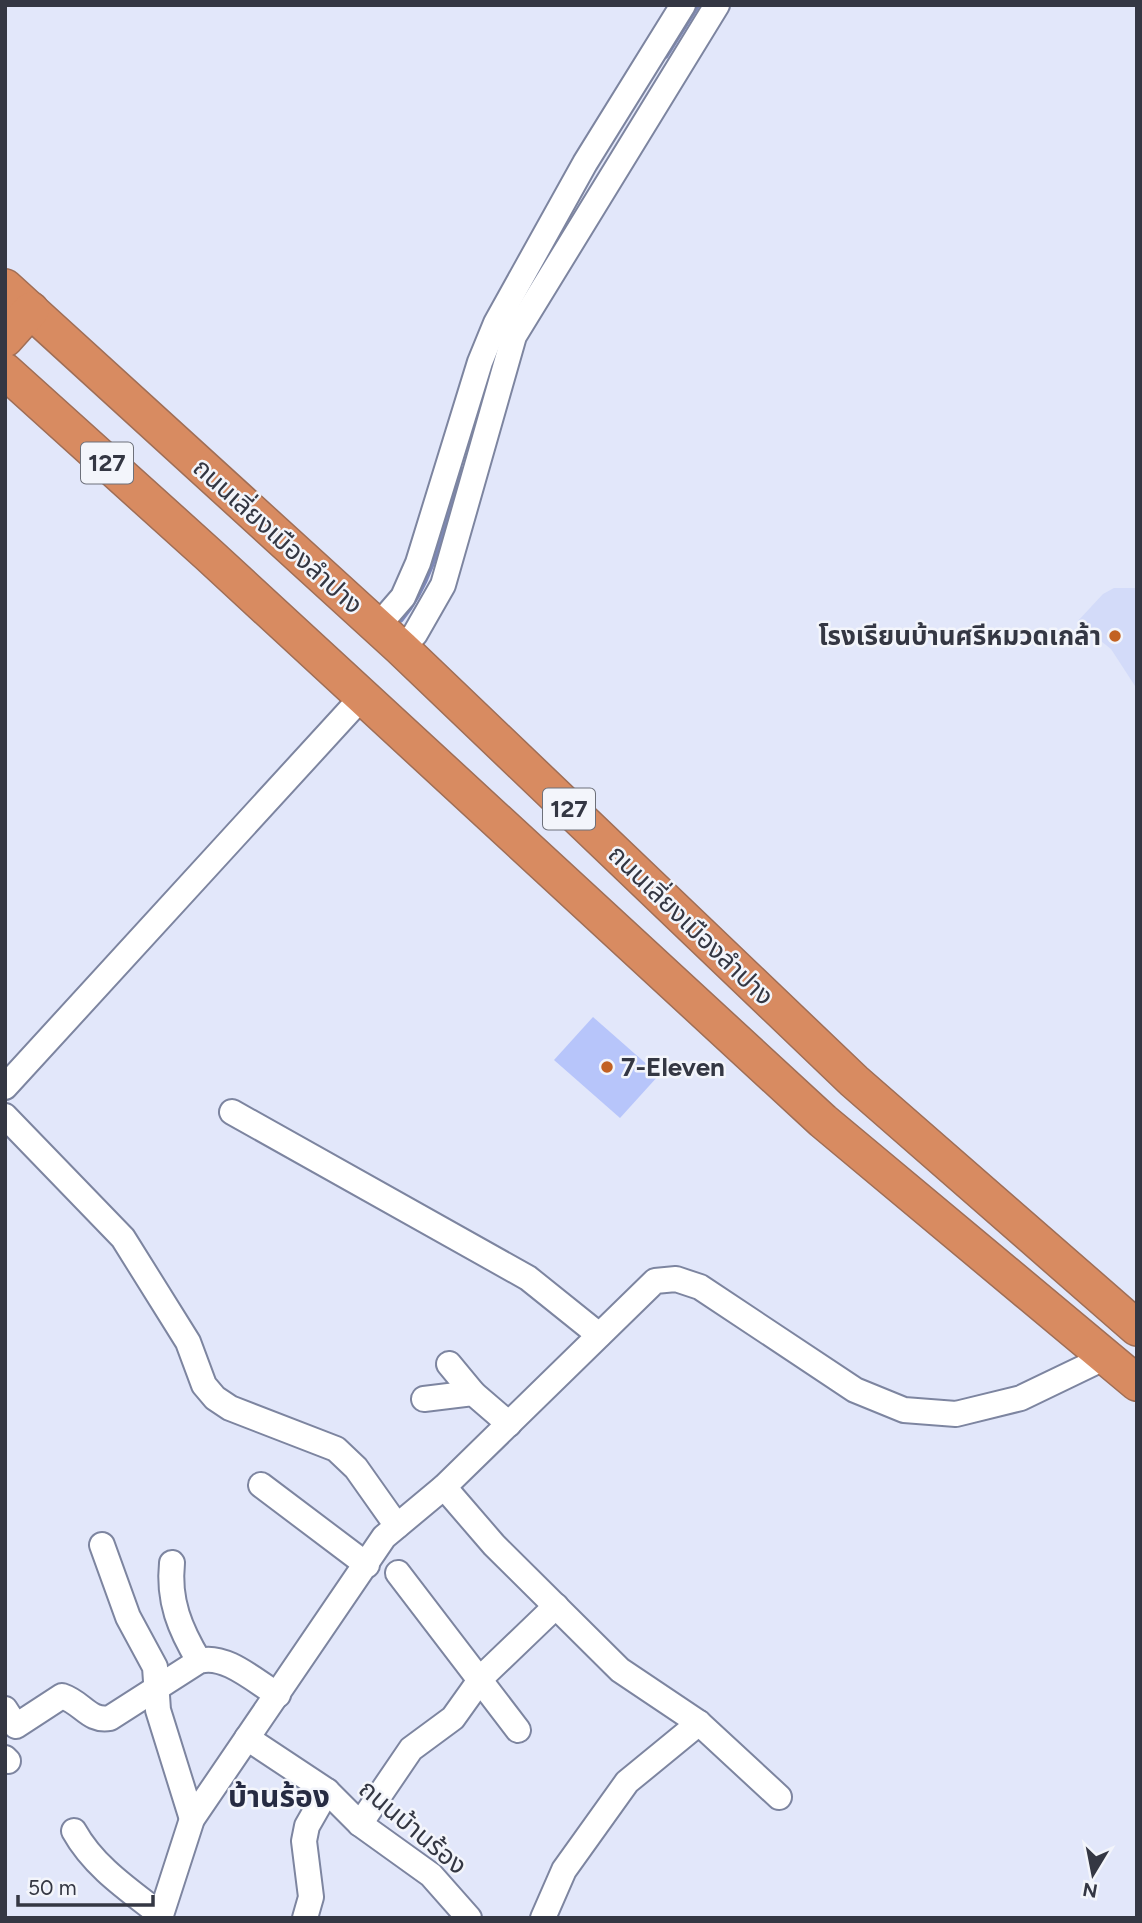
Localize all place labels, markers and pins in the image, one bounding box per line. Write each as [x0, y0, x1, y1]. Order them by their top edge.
place label: โรงเรียนบ้านศรีหมวดเกล้า [819, 620, 1101, 652]
marker: โรงเรียนบ้านศรีหมวดเกล้า [1107, 628, 1123, 644]
place label: 7-Eleven [621, 1051, 725, 1083]
marker: 7-Eleven [599, 1059, 615, 1075]

